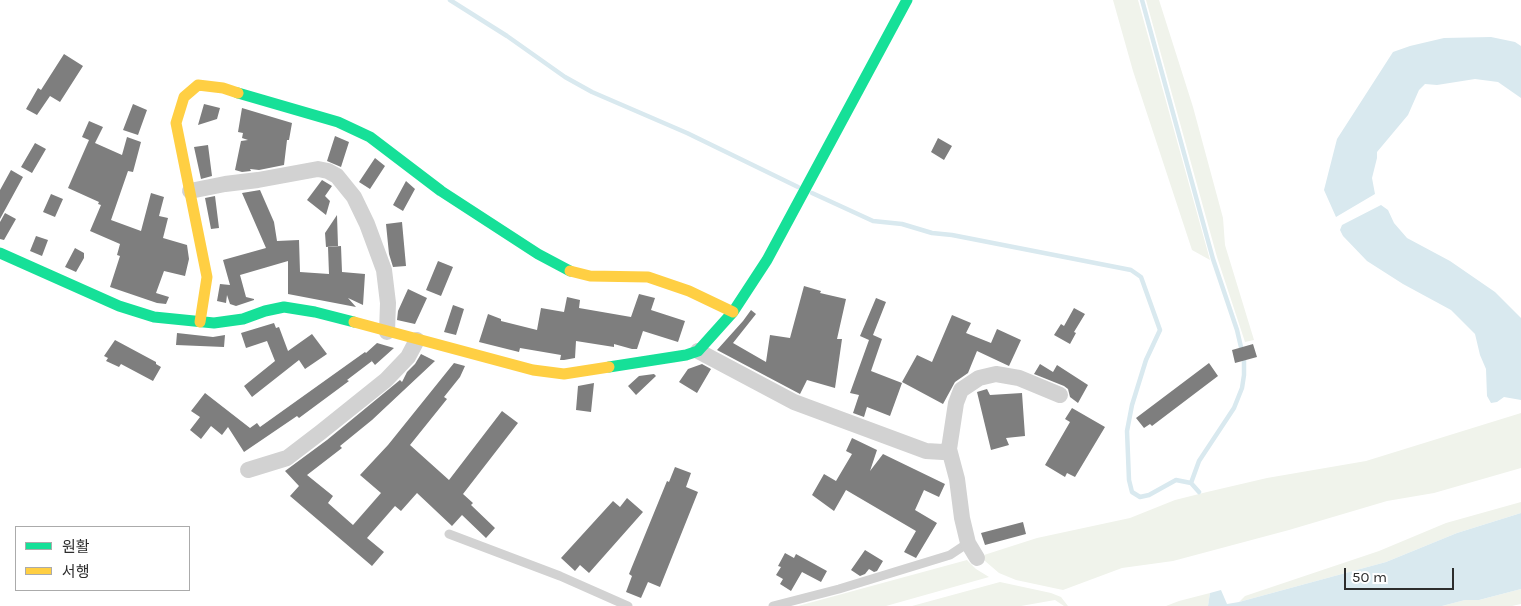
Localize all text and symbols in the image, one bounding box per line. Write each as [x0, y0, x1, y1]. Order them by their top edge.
legend [15, 526, 190, 591]
text: 원활 [62, 538, 90, 556]
scale bar [1346, 558, 1456, 590]
text: 서행 [62, 563, 90, 581]
text: 50 m [1352, 568, 1387, 586]

